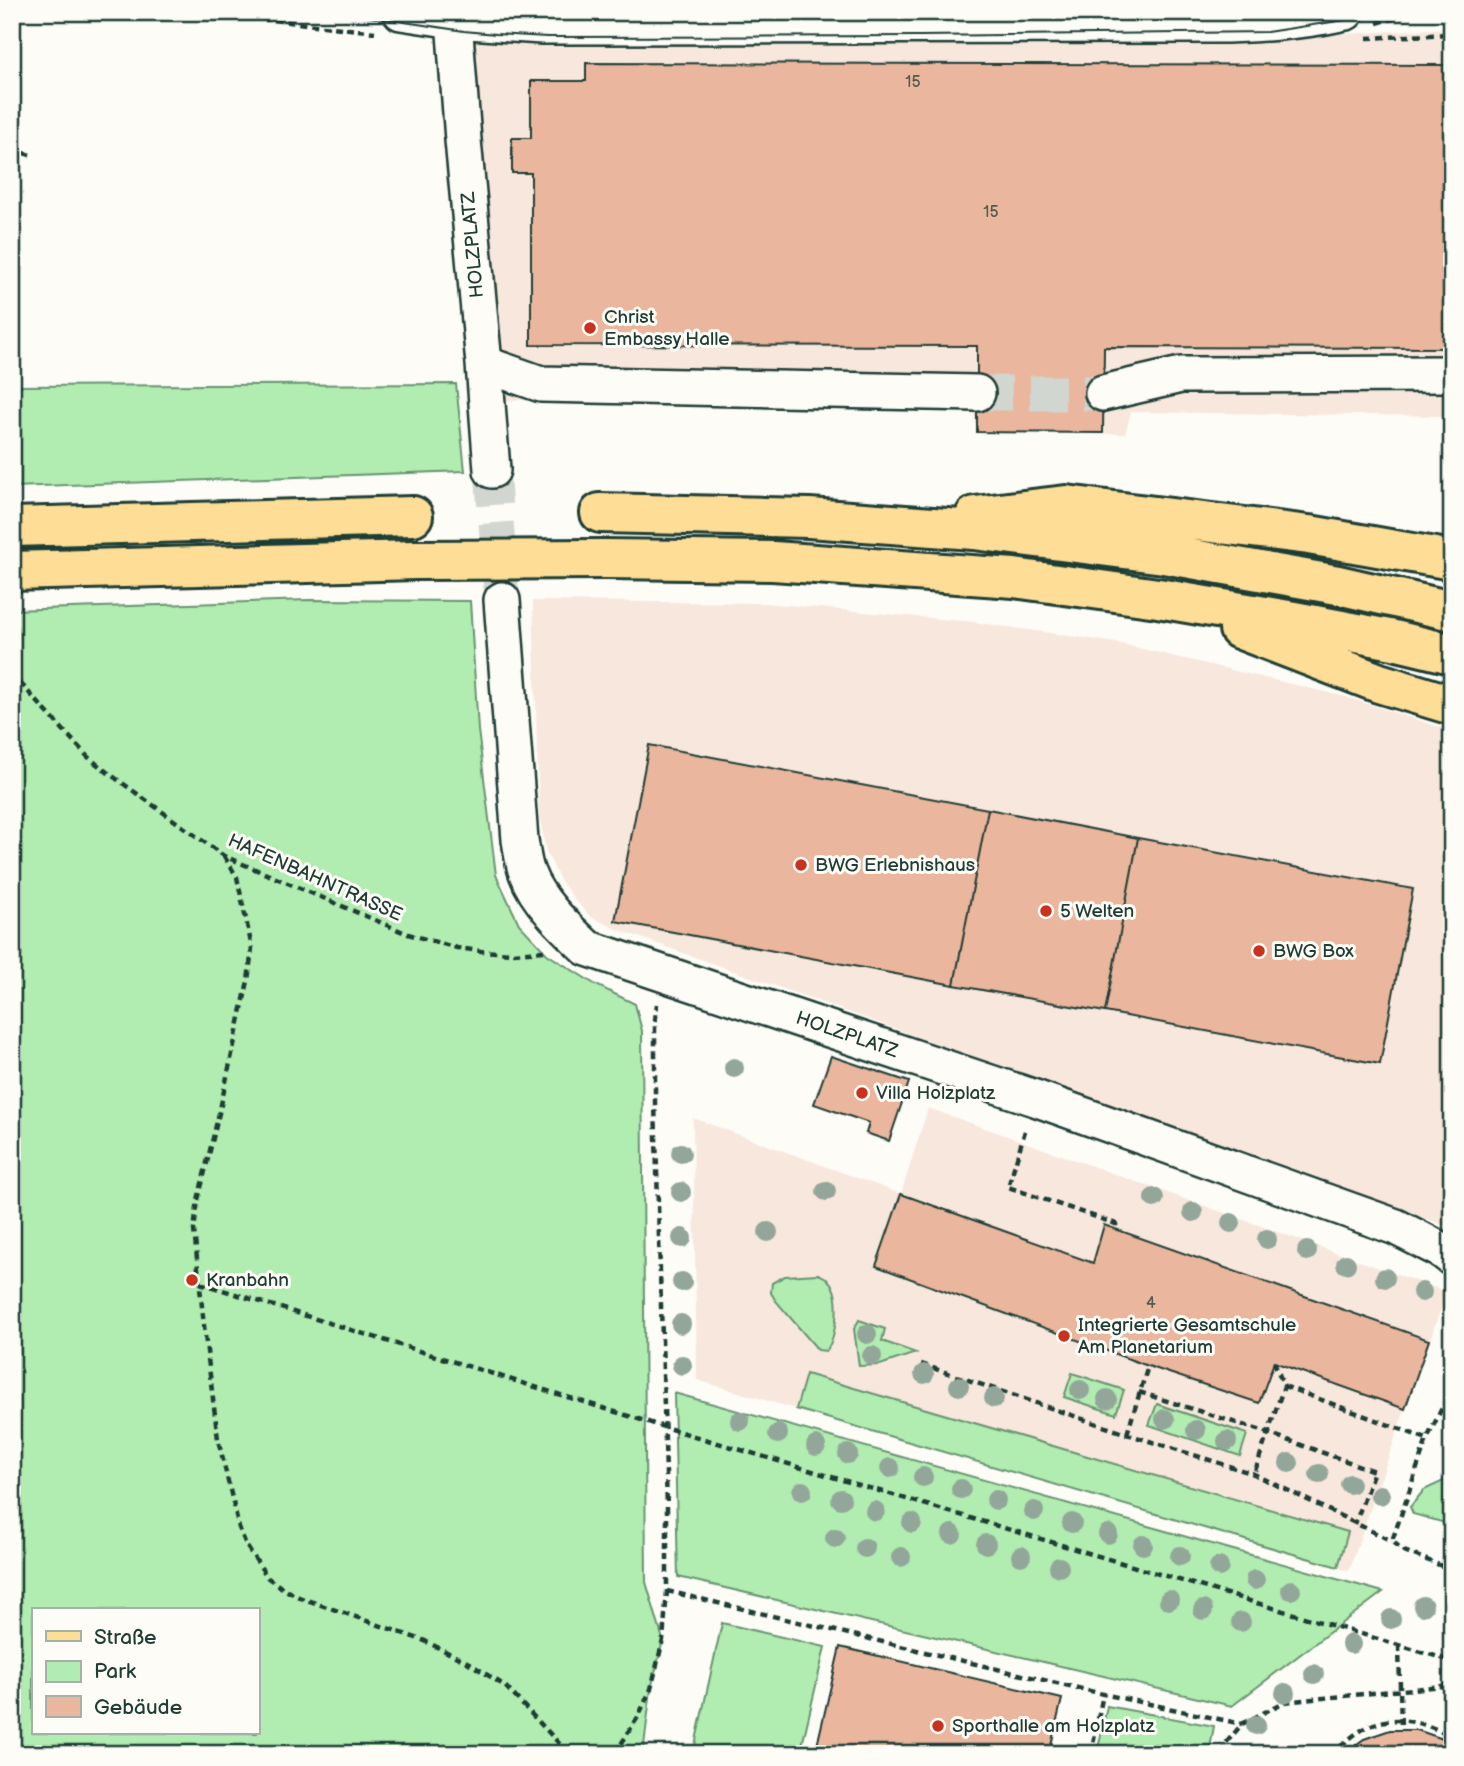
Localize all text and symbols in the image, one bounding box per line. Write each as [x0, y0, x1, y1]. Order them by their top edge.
house number: 15 [905, 73, 921, 92]
street label: HOLZPLATZ [457, 191, 489, 299]
house number: 15 [983, 203, 999, 222]
place label: Christ Embassy Halle [604, 306, 730, 351]
marker: Christ Embassy Halle [582, 320, 598, 336]
street label: HAFENBAHNTRASSE [224, 829, 406, 927]
place label: BWG Erlebnishaus [815, 854, 975, 877]
marker: BWG Erlebnishaus [793, 857, 809, 873]
place label: 5 Welten [1060, 900, 1134, 923]
marker: 5 Welten [1038, 903, 1054, 919]
place label: BWG Box [1273, 940, 1354, 963]
marker: BWG Box [1251, 943, 1267, 959]
street label: HOLZPLATZ [793, 1007, 901, 1063]
place label: Villa Holzplatz [876, 1082, 996, 1105]
marker: Villa Holzplatz [854, 1085, 870, 1101]
place label: Kranbahn [206, 1269, 289, 1292]
marker: Kranbahn [184, 1272, 200, 1288]
house number: 4 [1146, 1294, 1156, 1313]
place label: Integrierte Gesamtschule Am Planetarium [1078, 1314, 1296, 1359]
marker: Integrierte Gesamtschule Am Planetarium [1056, 1328, 1072, 1344]
legend [32, 1608, 259, 1734]
text: Straße [94, 1625, 156, 1650]
text: Park [94, 1659, 137, 1684]
text: Gebäude [94, 1695, 182, 1720]
place label: Sporthalle am Holzplatz [952, 1715, 1156, 1738]
marker: Sporthalle am Holzplatz [930, 1718, 946, 1734]

